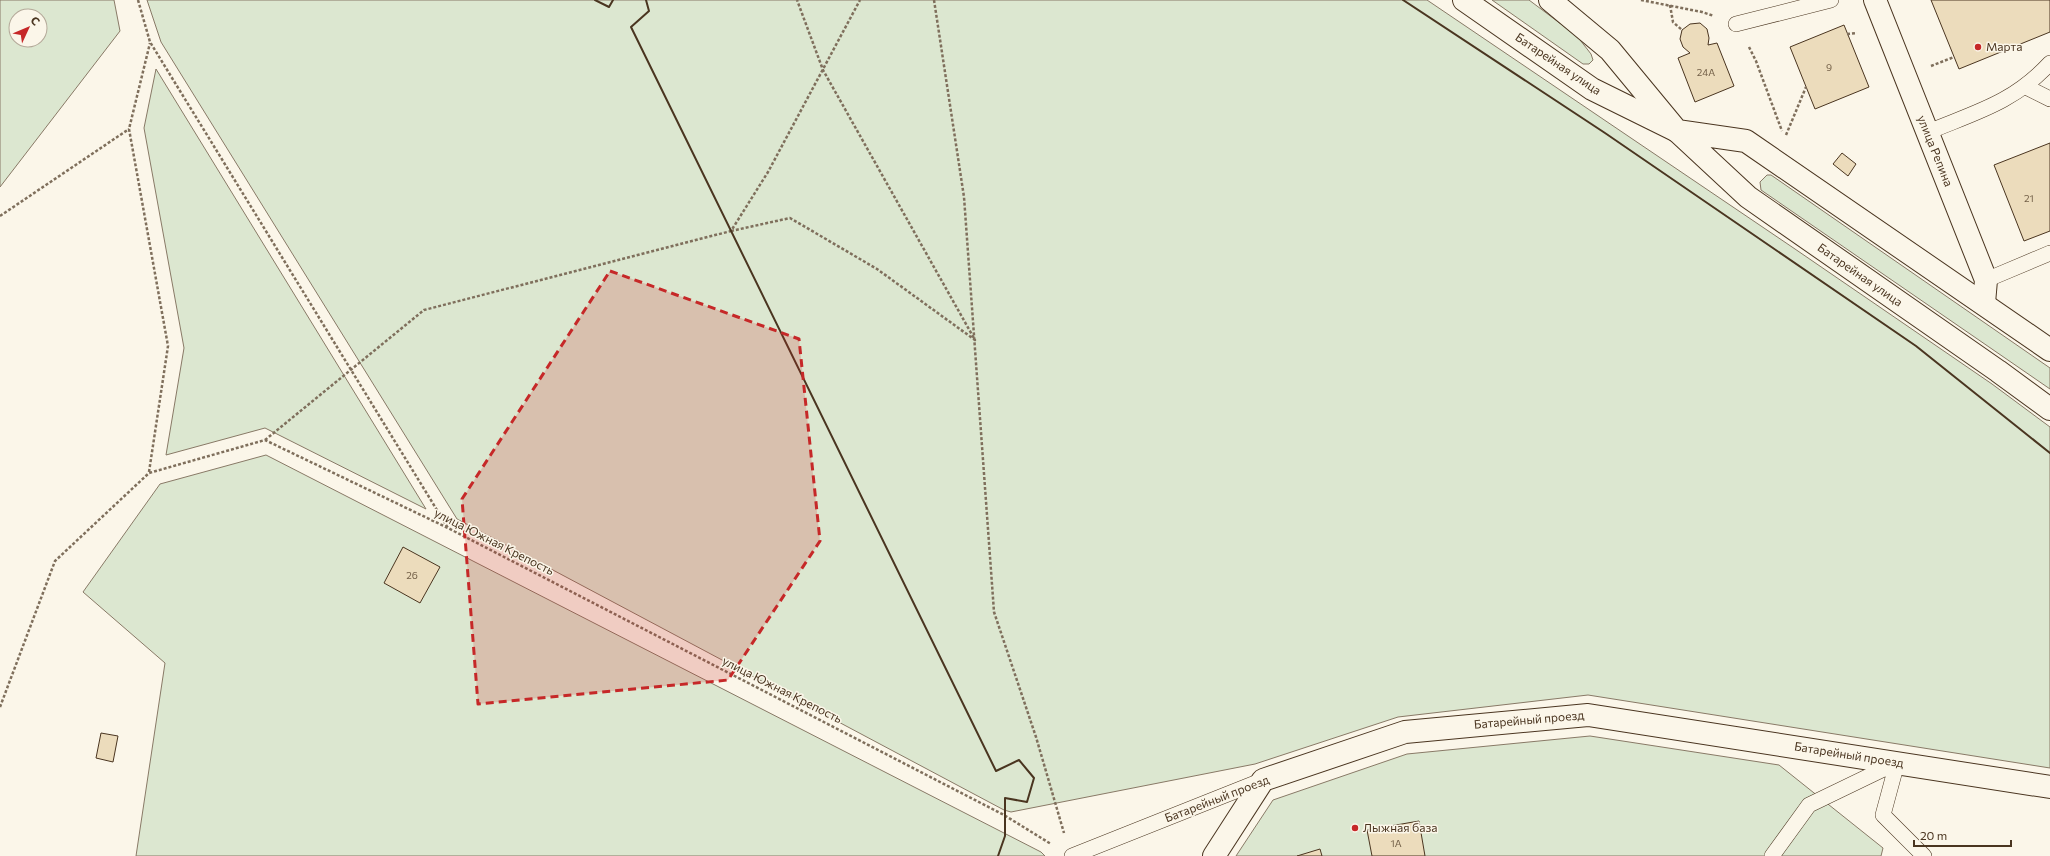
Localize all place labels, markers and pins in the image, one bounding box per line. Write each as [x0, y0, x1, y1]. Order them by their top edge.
place label: Марта [1986, 39, 2022, 53]
marker: Марта [1973, 42, 1983, 52]
place label: Лыжная база [1363, 820, 1437, 834]
marker: Лыжная база [1350, 823, 1360, 833]

